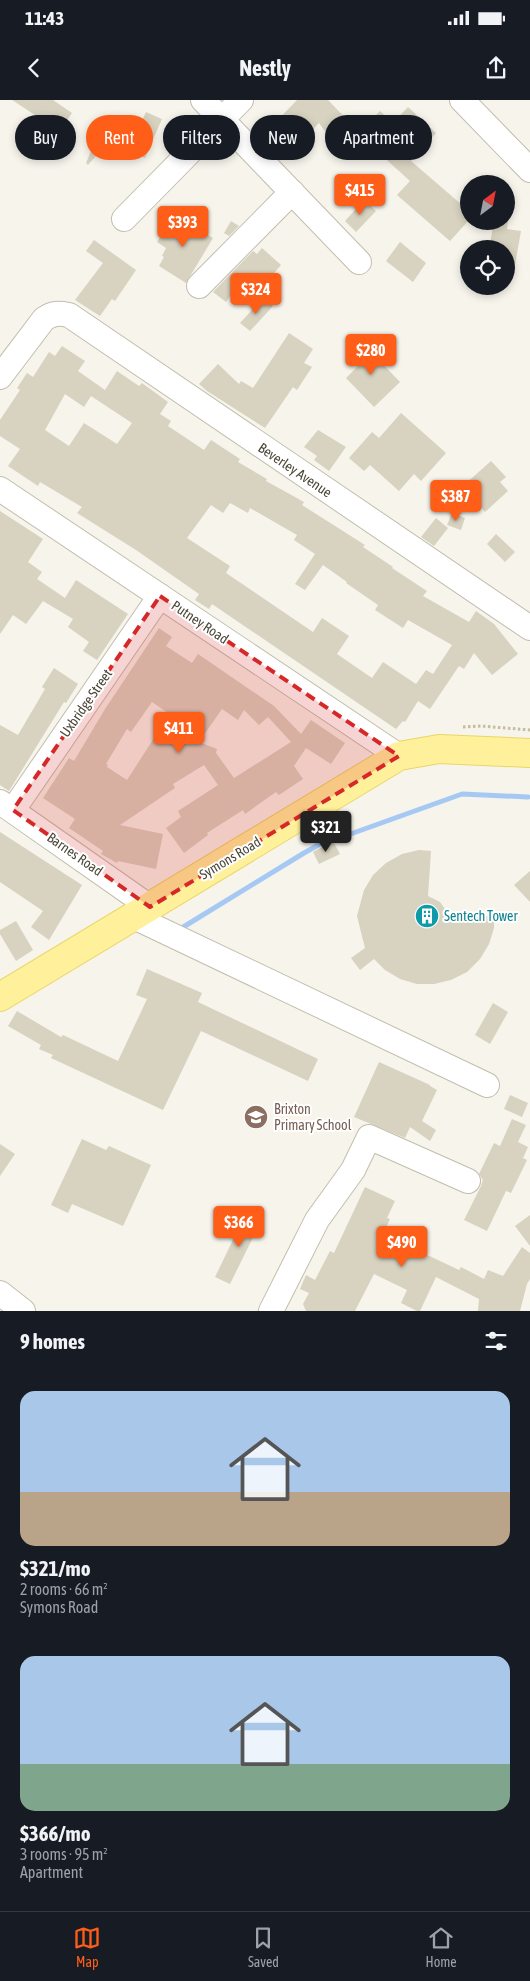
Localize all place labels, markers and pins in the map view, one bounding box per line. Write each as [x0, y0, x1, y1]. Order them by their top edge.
pin: $415 [330, 174, 390, 216]
pin: $393 [153, 206, 213, 248]
pin: $324 [226, 272, 286, 315]
pin: $280 [341, 334, 401, 376]
pin: $387 [426, 480, 486, 522]
pin: $411 [149, 712, 209, 754]
pin: $321 [296, 810, 356, 853]
building icon: Sentech Tower [414, 903, 440, 929]
place label: Sentech Tower [444, 908, 518, 924]
place label: Brixton Primary School [274, 1101, 352, 1133]
school or university icon: Brixton Primary School [243, 1104, 269, 1130]
pin: $366 [209, 1206, 269, 1248]
pin: $490 [372, 1226, 432, 1268]

